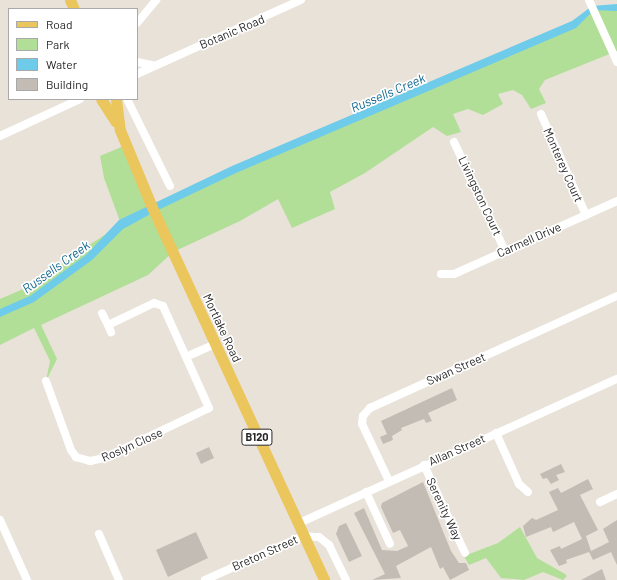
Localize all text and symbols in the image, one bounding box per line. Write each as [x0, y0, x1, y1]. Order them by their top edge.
legend [8, 8, 138, 100]
street label: Botanic Road [197, 12, 267, 52]
text: Road [46, 17, 73, 31]
text: Park [46, 37, 70, 51]
text: Water [46, 57, 77, 71]
water label: Russells Creek [348, 70, 428, 116]
text: Building [46, 77, 88, 91]
street label: Monterey Court [540, 126, 586, 204]
street label: Livingston Court [455, 154, 505, 238]
street label: Carmell Drive [495, 219, 563, 261]
water label: Russells Creek [19, 237, 93, 297]
street label: Mortlake Road [200, 291, 244, 365]
street label: Swan Street [424, 350, 488, 388]
street label: Roslyn Close [99, 425, 165, 465]
road number: B120 [241, 428, 273, 446]
street label: Allan Street [426, 431, 488, 469]
street label: Serenity Way [423, 475, 465, 543]
street label: Breton Street [230, 532, 300, 574]

